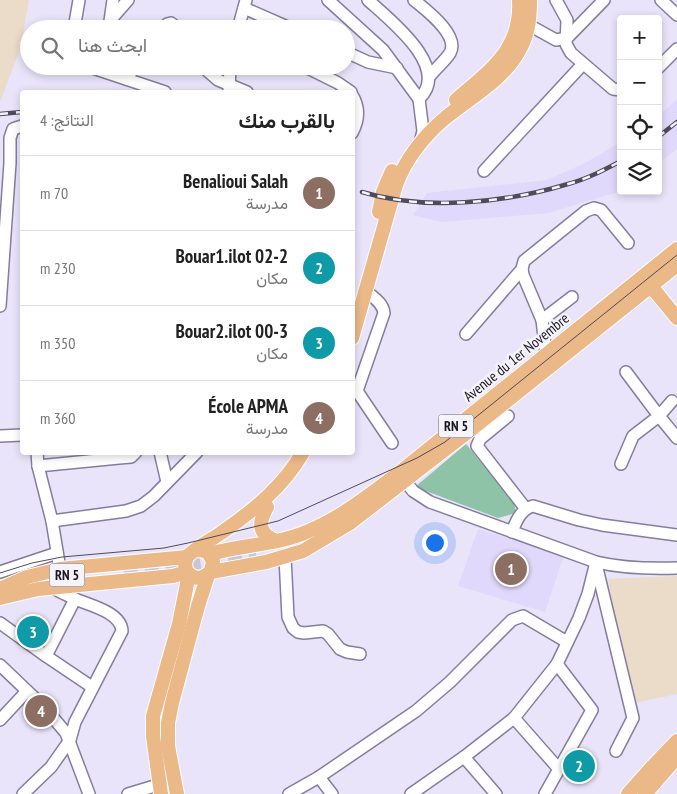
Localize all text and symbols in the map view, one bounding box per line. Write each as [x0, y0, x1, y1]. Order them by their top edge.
map controls [617, 15, 662, 195]
button: + [617, 15, 662, 60]
search box [20, 20, 355, 75]
text: ابحث هنا [78, 33, 147, 57]
icon: search [38, 34, 66, 62]
button: − [617, 60, 662, 105]
button: locate [617, 105, 662, 150]
text: بالقرب منك [238, 107, 335, 134]
text: النتائج: 4 [40, 110, 94, 130]
button: layers [617, 150, 662, 195]
text: Benalioui Salah [183, 169, 288, 193]
text: 70 m [40, 183, 68, 203]
text: 1 [315, 183, 323, 203]
text: مدرسة [246, 193, 288, 213]
text: Bouar1.ilot 02-2 [176, 244, 288, 268]
text: 230 m [40, 258, 75, 278]
text: 2 [315, 258, 323, 278]
text: مكان [256, 268, 288, 288]
street label: Avenue du 1er Novembre [459, 309, 573, 405]
text: Bouar2.ilot 00-3 [176, 319, 288, 343]
text: 350 m [40, 333, 75, 353]
text: 3 [315, 333, 323, 353]
text: مكان [256, 343, 288, 363]
text: École APMA [208, 394, 288, 418]
text: 360 m [40, 408, 75, 428]
text: 4 [315, 408, 323, 428]
road number: RN 5 [438, 414, 474, 438]
text: مدرسة [246, 418, 288, 438]
your location [422, 530, 448, 556]
pin: 1 [495, 550, 527, 588]
road number: RN 5 [50, 564, 84, 586]
pin: 3 [17, 613, 49, 651]
pin: 4 [25, 692, 57, 730]
pin: 2 [563, 747, 595, 785]

